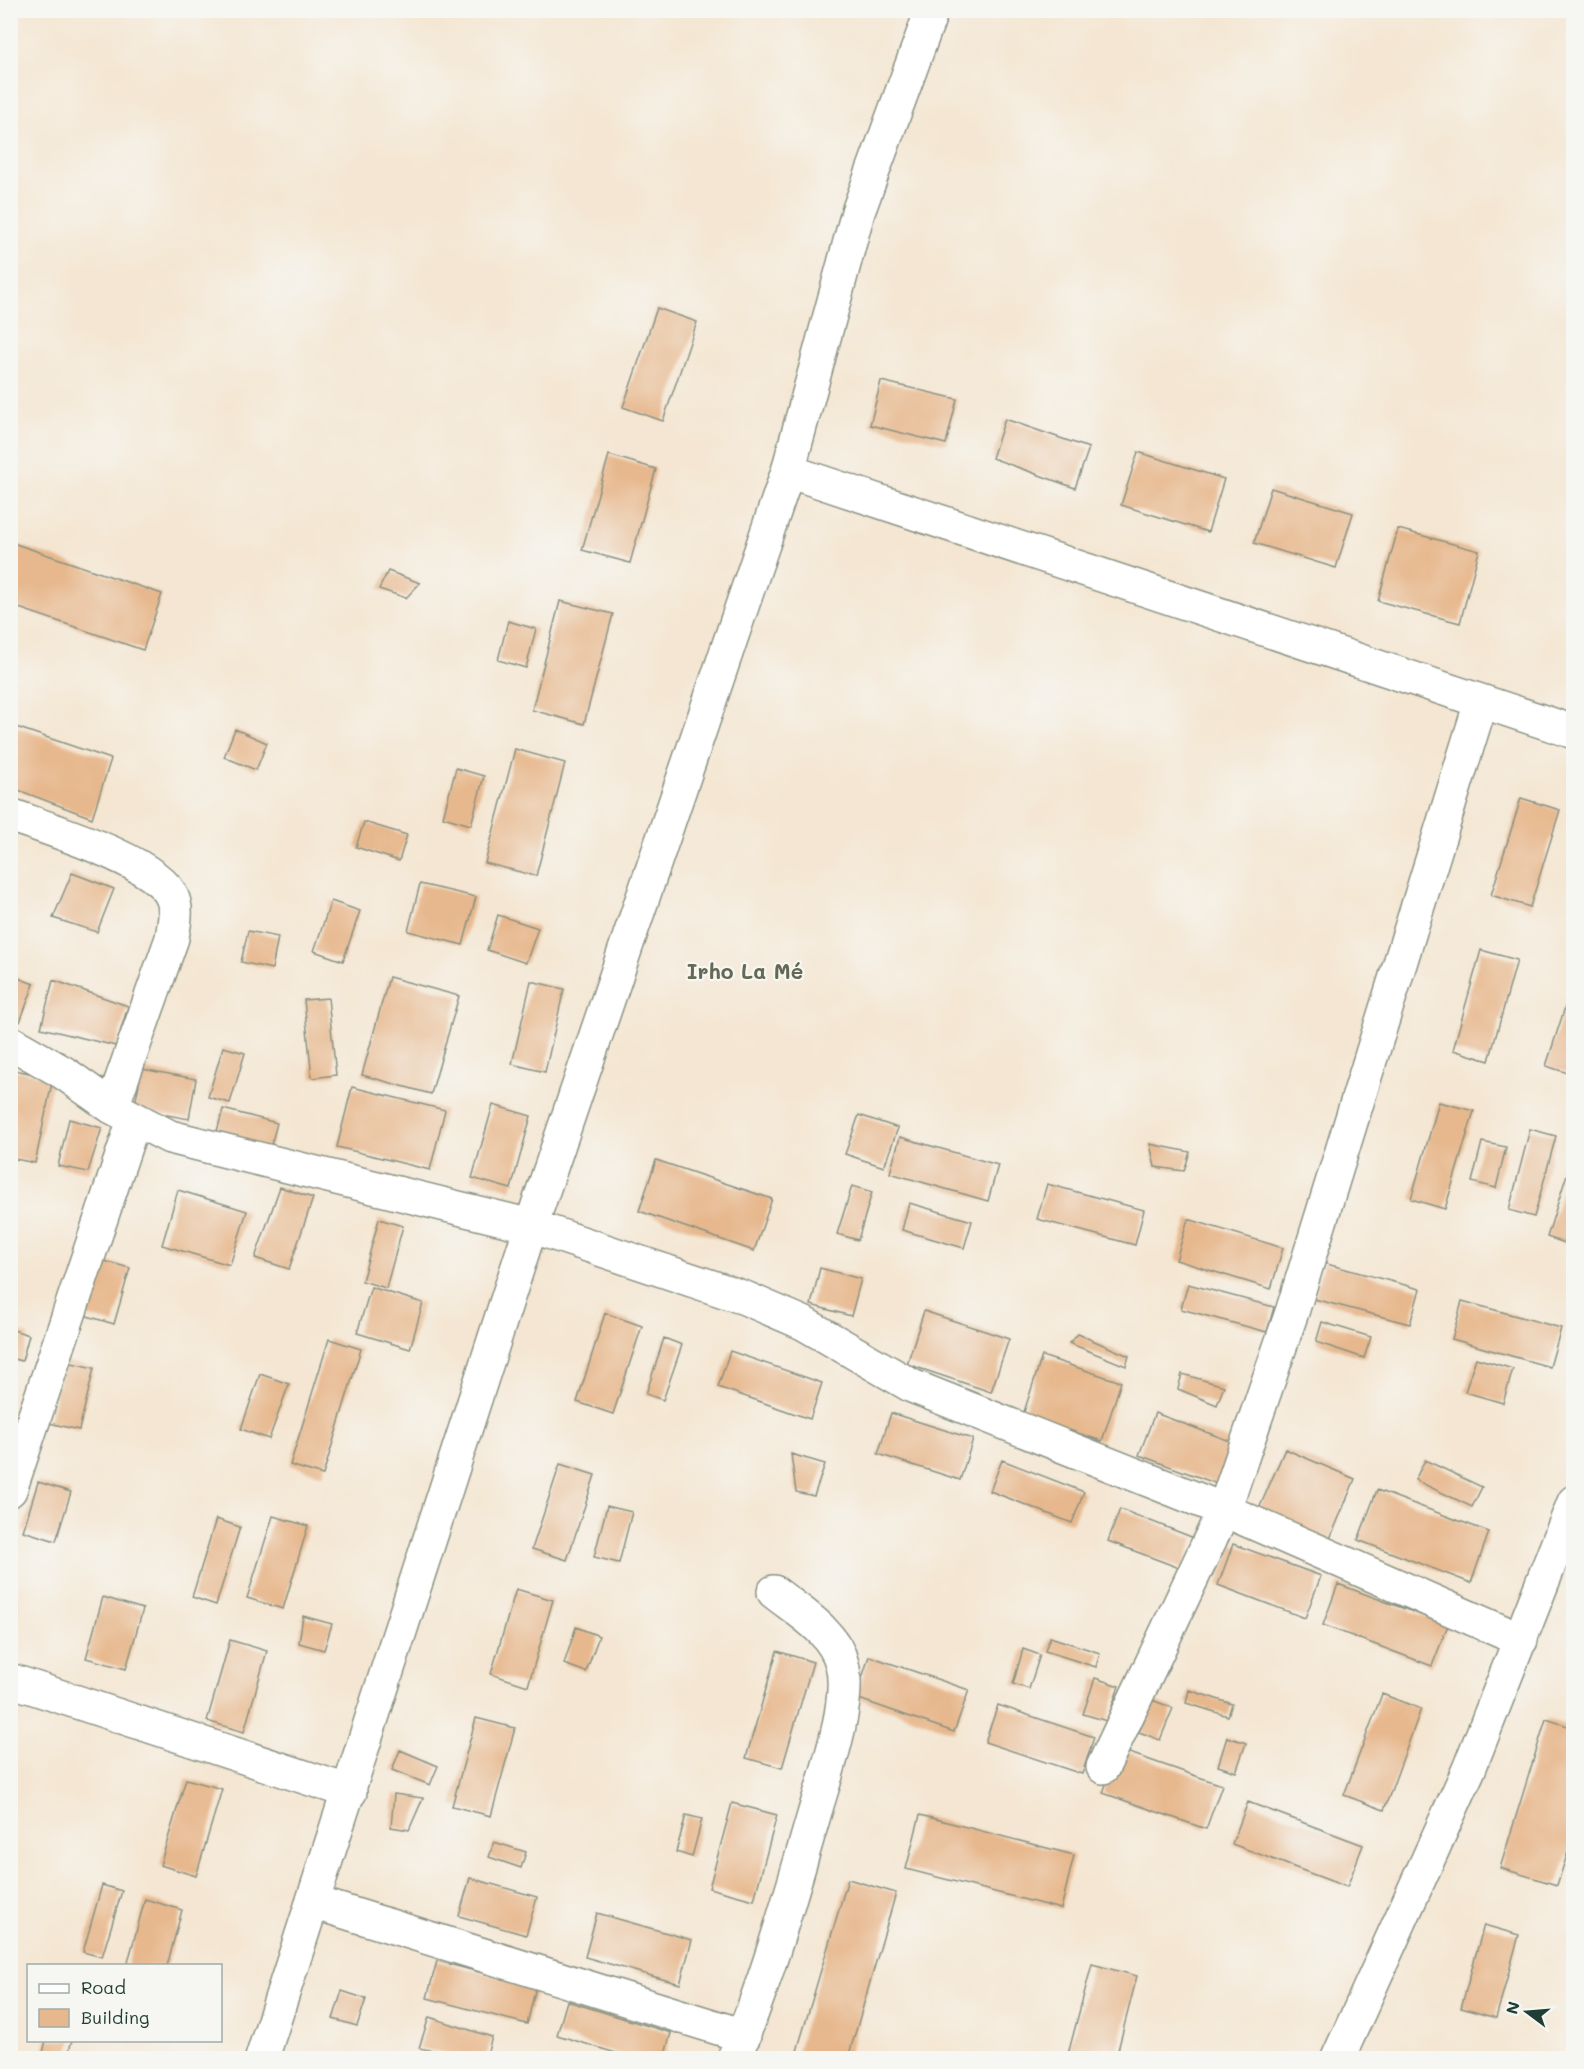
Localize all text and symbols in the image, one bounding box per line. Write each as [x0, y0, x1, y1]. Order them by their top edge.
district label: Irho La Mé [687, 957, 803, 984]
legend [27, 1964, 222, 2042]
text: Road [81, 1975, 126, 1999]
north arrow [1497, 1982, 1557, 2042]
text: N [1500, 1999, 1524, 2016]
text: Building [81, 2005, 149, 2029]

